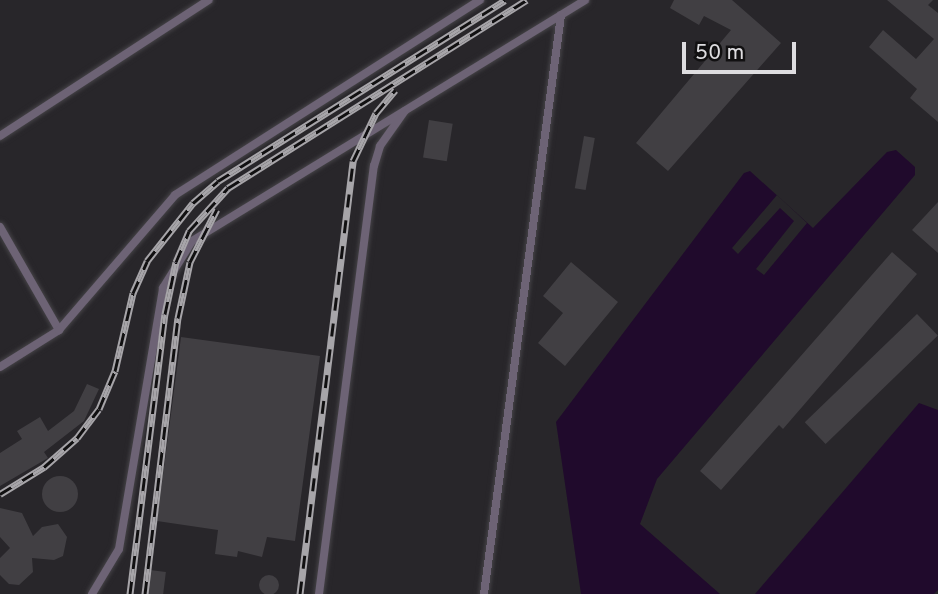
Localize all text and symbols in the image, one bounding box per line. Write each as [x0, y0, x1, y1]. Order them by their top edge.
scale bar [686, 28, 800, 72]
text: 50 m [695, 40, 744, 67]

